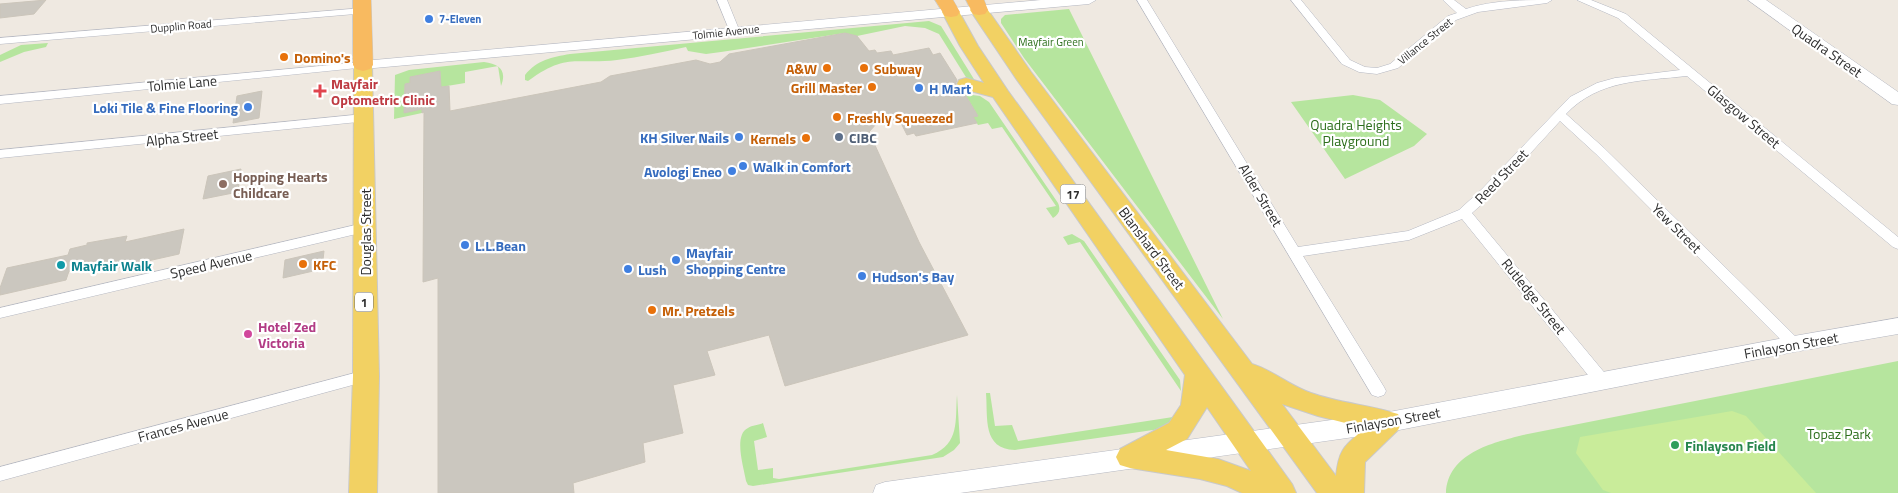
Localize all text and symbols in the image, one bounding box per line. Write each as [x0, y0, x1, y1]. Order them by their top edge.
place label: 7-Eleven [439, 11, 481, 27]
marker: 7-Eleven [423, 13, 435, 25]
street label: Villance Street [1394, 14, 1456, 68]
street label: Dupplin Road [150, 15, 213, 37]
street label: Quadra Street [1787, 18, 1867, 82]
street label: Tolmie Avenue [692, 20, 761, 43]
park label: Mayfair Green [1018, 34, 1084, 50]
place label: Domino's [294, 47, 351, 68]
marker: Domino's [278, 51, 290, 63]
place label: A&W [786, 58, 817, 79]
place label: Subway [874, 58, 922, 79]
marker: A&W [821, 62, 833, 74]
marker: Subway [858, 62, 870, 74]
street label: Tolmie Lane [146, 69, 218, 97]
place label: Mayfair Optometric Clinic [331, 73, 435, 110]
place label: Grill Master [791, 77, 862, 98]
place label: H Mart [929, 78, 971, 99]
street label: Glasgow Street [1703, 79, 1785, 153]
marker: Grill Master [866, 81, 878, 93]
marker: H Mart [913, 82, 925, 94]
marker: Mayfair Optometric Clinic [313, 84, 327, 98]
place label: Loki Tile & Fine Flooring [93, 97, 239, 118]
marker: Loki Tile & Fine Flooring [242, 101, 254, 113]
place label: Freshly Squeezed [847, 107, 953, 128]
marker: Freshly Squeezed [831, 111, 843, 123]
park label: Quadra Heights Playground [1310, 114, 1402, 151]
street label: Alpha Street [145, 123, 219, 151]
place label: KH Silver Nails [640, 127, 729, 148]
place label: CIBC [849, 127, 877, 148]
place label: Kernels [750, 128, 796, 149]
marker: KH Silver Nails [733, 131, 745, 143]
marker: CIBC [833, 131, 845, 143]
marker: Kernels [800, 132, 812, 144]
street label: Reed Street [1469, 144, 1533, 208]
place label: Walk in Comfort [753, 156, 851, 177]
marker: Walk in Comfort [737, 160, 749, 172]
street label: Alder Street [1234, 160, 1288, 231]
place label: Avologi Eneo [644, 161, 722, 182]
marker: Avologi Eneo [726, 165, 738, 177]
place label: Hopping Hearts Childcare [233, 166, 328, 203]
marker: Hopping Hearts Childcare [217, 178, 229, 190]
road number: 17 [1060, 184, 1086, 203]
street label: Douglas Street [355, 188, 376, 275]
street label: Yew Street [1647, 198, 1707, 258]
street label: Blanshard Street [1114, 202, 1190, 294]
place label: L.L.Bean [475, 235, 526, 256]
marker: L.L.Bean [459, 239, 471, 251]
place label: Mayfair Shopping Centre [686, 242, 786, 279]
street label: Speed Avenue [168, 244, 254, 284]
place label: KFC [313, 254, 337, 275]
marker: Mayfair Shopping Centre [670, 254, 682, 266]
street label: Rutledge Street [1497, 254, 1571, 338]
place label: Mayfair Walk [71, 255, 153, 276]
marker: KFC [297, 258, 309, 270]
marker: Mayfair Walk [55, 259, 67, 271]
place label: Lush [638, 259, 667, 280]
marker: Lush [622, 263, 634, 275]
place label: Hudson's Bay [872, 266, 954, 287]
marker: Hudson's Bay [856, 270, 868, 282]
road number: 1 [355, 292, 373, 312]
place label: Mr. Pretzels [662, 300, 735, 321]
marker: Mr. Pretzels [646, 304, 658, 316]
place label: Hotel Zed Victoria [258, 316, 316, 353]
street label: Finlayson Street [1742, 326, 1840, 364]
marker: Hotel Zed Victoria [242, 328, 254, 340]
street label: Finlayson Street [1344, 401, 1442, 439]
street label: Frances Avenue [135, 403, 231, 447]
park label: Topaz Park [1807, 423, 1871, 444]
place label: Finlayson Field [1685, 435, 1776, 456]
marker: Finlayson Field [1669, 439, 1681, 451]

